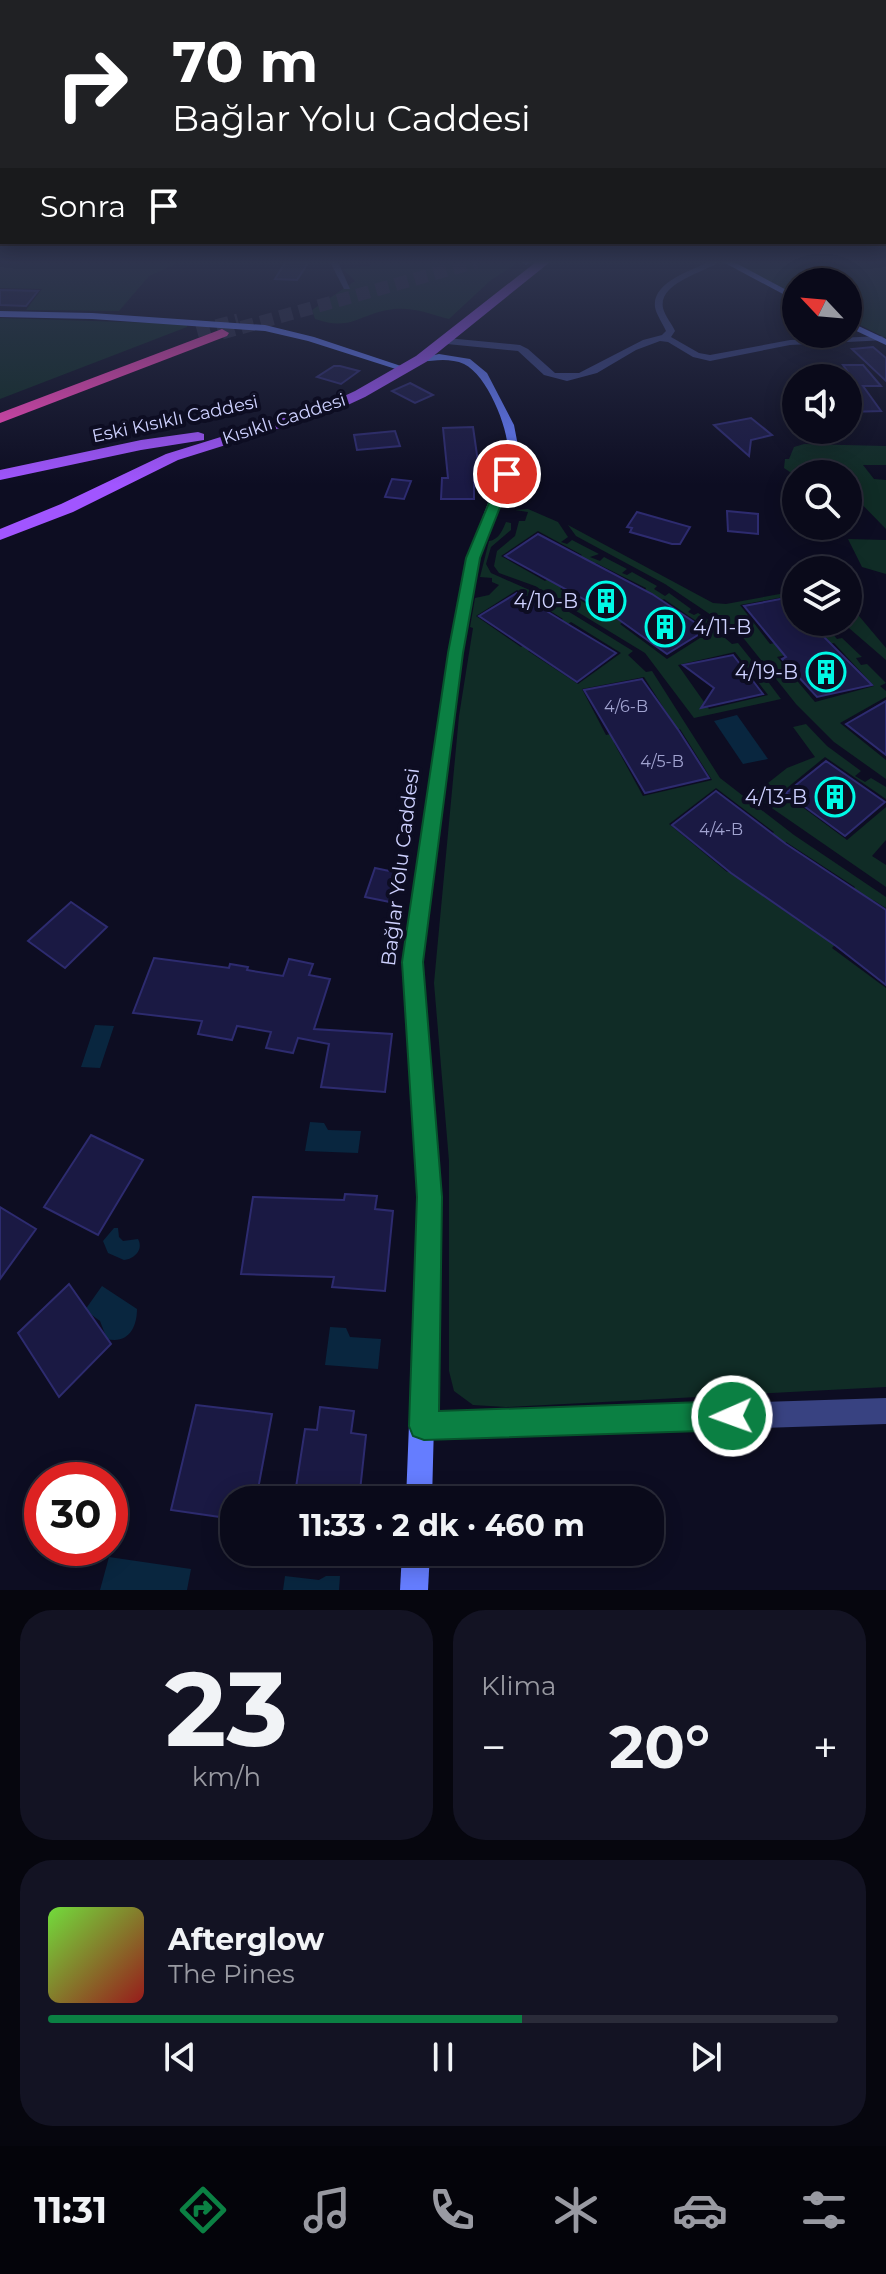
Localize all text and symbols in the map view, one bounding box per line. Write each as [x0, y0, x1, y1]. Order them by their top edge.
text: 70 m [172, 28, 318, 96]
icon: right [40, 32, 144, 136]
text: Bağlar Yolu Caddesi [172, 96, 531, 140]
icon: arrive [142, 184, 186, 228]
text: Sonra [40, 188, 126, 225]
north arrow [782, 268, 862, 348]
map controls [782, 268, 862, 636]
button: sound [782, 364, 862, 444]
street label: Kısıklı Caddesi [220, 389, 348, 449]
street label: Eski Kısıklı Caddesi [90, 391, 260, 447]
pin [473, 440, 541, 508]
icon: arrive [485, 452, 529, 496]
button: search [782, 460, 862, 540]
button: layers [782, 556, 862, 636]
building icon: 4/10-B [585, 580, 627, 622]
place label: 4/10-B [514, 589, 578, 613]
building icon: 4/11-B [644, 606, 686, 648]
place label: 4/11-B [693, 615, 751, 639]
building icon: 4/19-B [805, 651, 847, 693]
place label: 4/19-B [735, 660, 798, 684]
house number: 4/6-B [604, 697, 648, 716]
house number: 4/5-B [640, 752, 684, 771]
street label: Bağlar Yolu Caddesi [376, 767, 424, 967]
building icon: 4/13-B [814, 776, 856, 818]
place label: 4/13-B [745, 785, 807, 809]
house number: 4/4-B [699, 820, 743, 839]
position arrow [690, 1374, 774, 1458]
speed limit sign: 30 [24, 1462, 128, 1566]
text: 11:33 · 2 dk · 460 m [299, 1507, 585, 1544]
text: 23 [165, 1645, 288, 1772]
text: Klima [481, 1670, 556, 1702]
text: 20° [609, 1710, 710, 1783]
text: − [481, 1720, 506, 1774]
text: + [813, 1720, 838, 1774]
text: km/h [192, 1761, 261, 1793]
text: Afterglow [168, 1921, 324, 1958]
text: The Pines [168, 1958, 295, 1990]
icon: previous [158, 2035, 202, 2079]
icon: pause [421, 2035, 465, 2079]
icon: next [684, 2035, 728, 2079]
icon: directions [175, 2182, 231, 2238]
icon: music [299, 2182, 355, 2238]
icon: phone [424, 2182, 480, 2238]
icon: climate [548, 2182, 604, 2238]
icon: car [672, 2182, 728, 2238]
icon: filters [796, 2182, 852, 2238]
text: 11:31 [34, 2188, 107, 2232]

